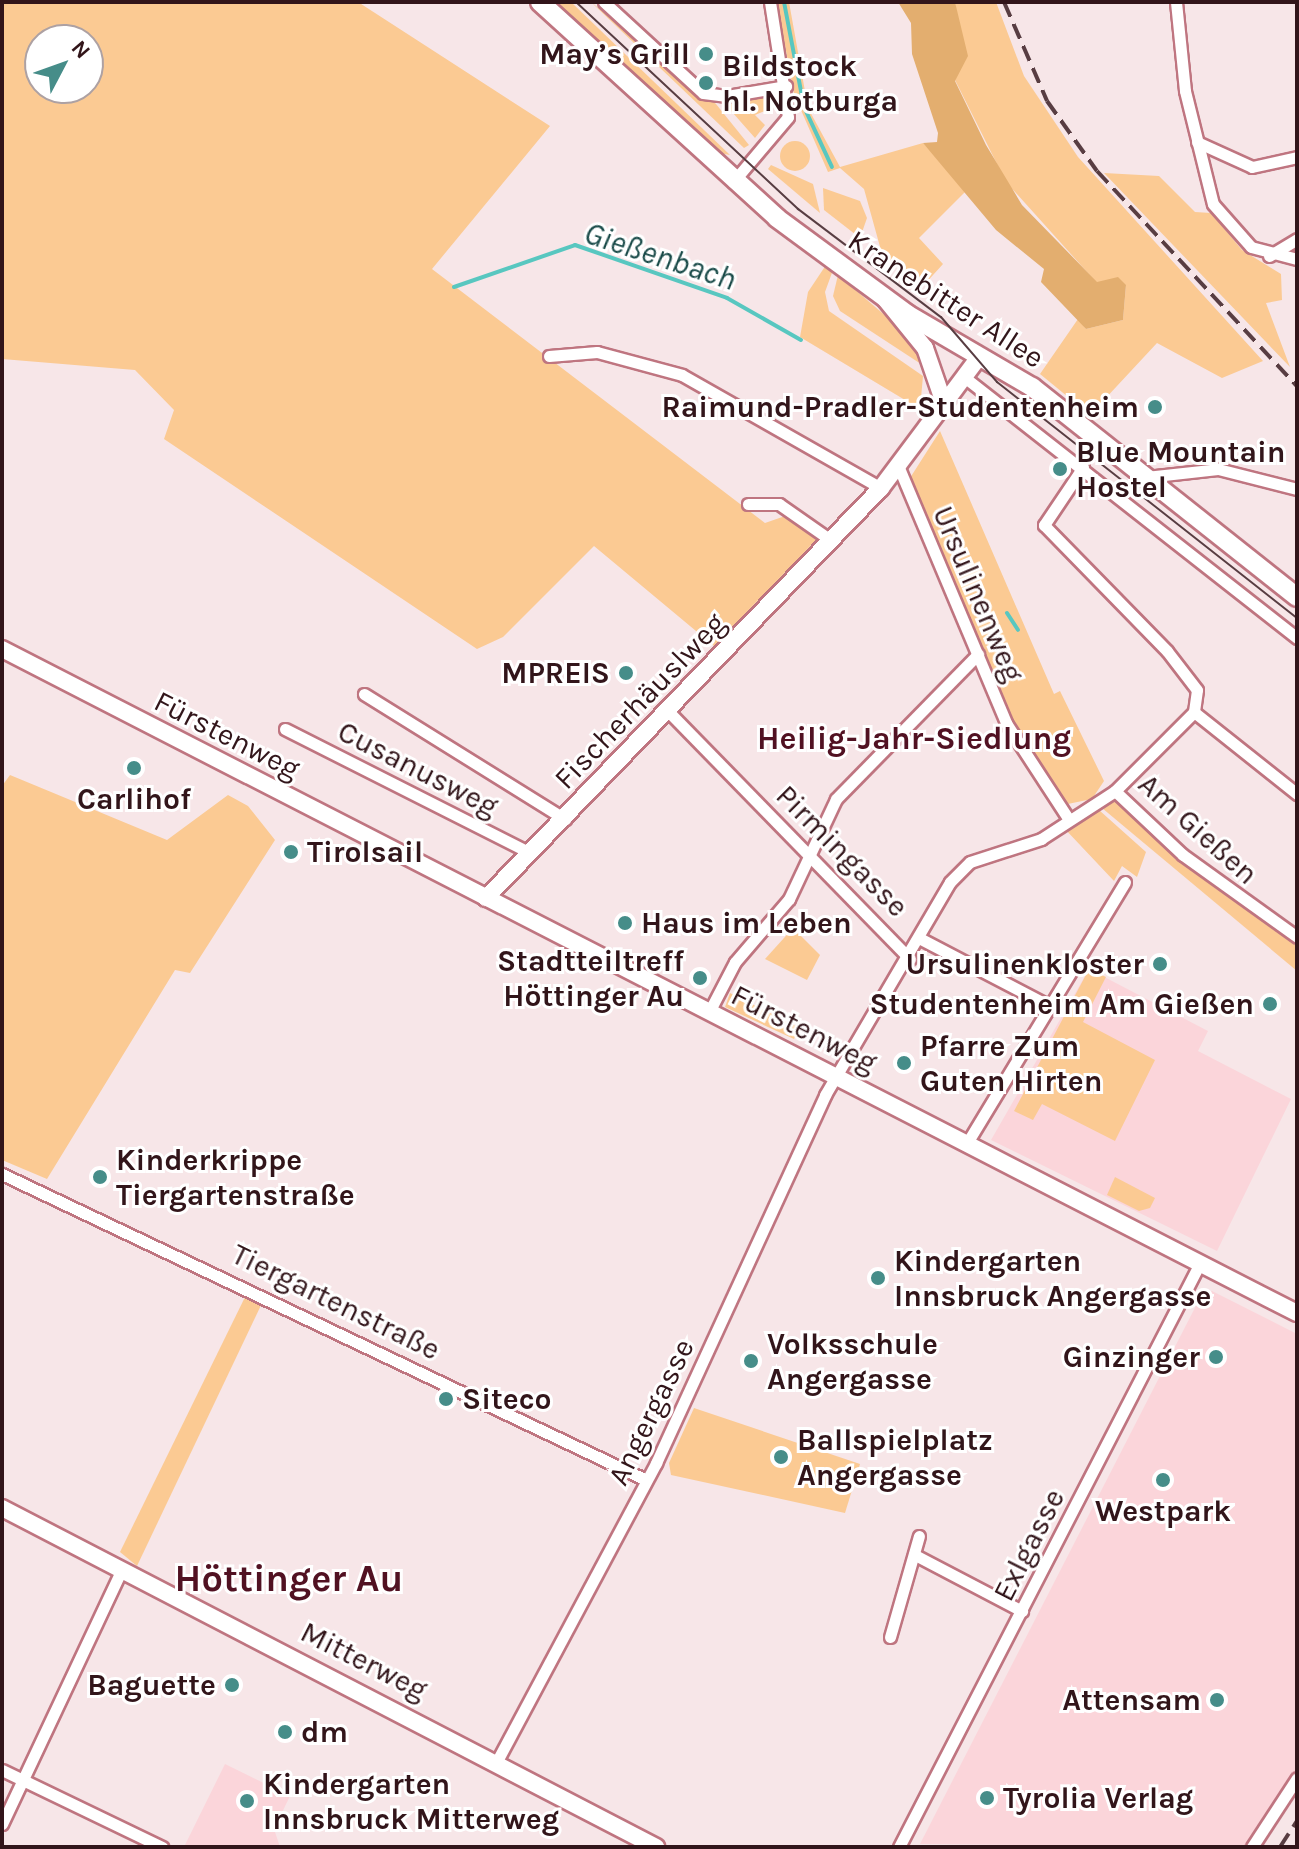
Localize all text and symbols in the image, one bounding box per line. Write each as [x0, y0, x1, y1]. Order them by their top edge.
north arrow [24, 24, 104, 104]
text: N [66, 35, 96, 64]
place label: May’s Grill [539, 36, 690, 72]
marker: May’s Grill [697, 45, 715, 63]
place label: Bildstock hl. Notburga [722, 48, 898, 118]
marker: Bildstock hl. Notburga [697, 74, 715, 92]
water label: Gießenbach [579, 214, 741, 300]
street label: Kranebitter Allee [841, 222, 1051, 376]
place label: Raimund-Pradler-Studentenheim [661, 389, 1139, 425]
marker: Raimund-Pradler-Studentenheim [1146, 398, 1164, 416]
place label: Blue Mountain Hostel [1076, 434, 1286, 504]
marker: Blue Mountain Hostel [1051, 460, 1069, 478]
street label: Ursulinenweg [925, 501, 1031, 687]
street label: Fischerhäuslweg [547, 605, 733, 797]
place label: MPREIS [501, 655, 610, 691]
marker: MPREIS [617, 664, 635, 682]
street label: Fürstenweg [148, 683, 306, 787]
street label: Cusanusweg [332, 713, 504, 825]
district label: Heilig-Jahr-Siedlung [757, 720, 1071, 758]
marker: Carlihof [125, 759, 143, 777]
street label: Am Gießen [1131, 766, 1265, 892]
street label: Pirmingasse [769, 778, 915, 924]
place label: Carlihof [77, 781, 191, 817]
place label: Tirolsail [307, 834, 423, 870]
marker: Tirolsail [282, 843, 300, 861]
place label: Haus im Leben [641, 905, 852, 941]
marker: Haus im Leben [616, 914, 634, 932]
place label: Stadtteiltreff Höttinger Au [497, 943, 684, 1014]
place label: Ursulinenkloster [905, 946, 1144, 982]
marker: Ursulinenkloster [1151, 955, 1169, 973]
marker: Stadtteiltreff Höttinger Au [691, 969, 709, 987]
street label: Fürstenweg [725, 977, 883, 1081]
place label: Studentenheim Am Gießen [869, 986, 1254, 1022]
marker: Studentenheim Am Gießen [1261, 995, 1279, 1013]
place label: Pfarre Zum Guten Hirten [920, 1028, 1102, 1098]
marker: Pfarre Zum Guten Hirten [895, 1054, 913, 1072]
place label: Kinderkrippe Tiergartenstraße [116, 1142, 355, 1212]
marker: Kinderkrippe Tiergartenstraße [91, 1168, 109, 1186]
street label: Tiergartenstraße [226, 1236, 446, 1368]
place label: Kindergarten Innsbruck Angergasse [894, 1243, 1211, 1314]
marker: Kindergarten Innsbruck Angergasse [869, 1269, 887, 1287]
place label: Volksschule Angergasse [767, 1326, 938, 1396]
street label: Angergasse [600, 1333, 702, 1491]
place label: Ginzinger [1063, 1339, 1200, 1375]
marker: Ginzinger [1207, 1348, 1225, 1366]
marker: Volksschule Angergasse [742, 1352, 760, 1370]
place label: Siteco [462, 1381, 552, 1417]
marker: Siteco [437, 1390, 455, 1408]
place label: Ballspielplatz Angergasse [797, 1422, 993, 1492]
marker: Ballspielplatz Angergasse [772, 1448, 790, 1466]
marker: Westpark [1154, 1471, 1172, 1489]
street label: Exlgasse [985, 1483, 1073, 1607]
place label: Westpark [1095, 1493, 1231, 1529]
district label: Höttinger Au [175, 1556, 403, 1602]
street label: Mitterweg [295, 1614, 433, 1708]
place label: Baguette [87, 1667, 216, 1703]
marker: Baguette [223, 1676, 241, 1694]
place label: Attensam [1062, 1682, 1201, 1718]
marker: Attensam [1208, 1691, 1226, 1709]
place label: dm [301, 1714, 348, 1750]
marker: dm [276, 1723, 294, 1741]
place label: Kindergarten Innsbruck Mitterweg [263, 1766, 559, 1836]
place label: Tyrolia Verlag [1003, 1780, 1193, 1816]
marker: Tyrolia Verlag [978, 1789, 996, 1807]
marker: Kindergarten Innsbruck Mitterweg [238, 1792, 256, 1810]

